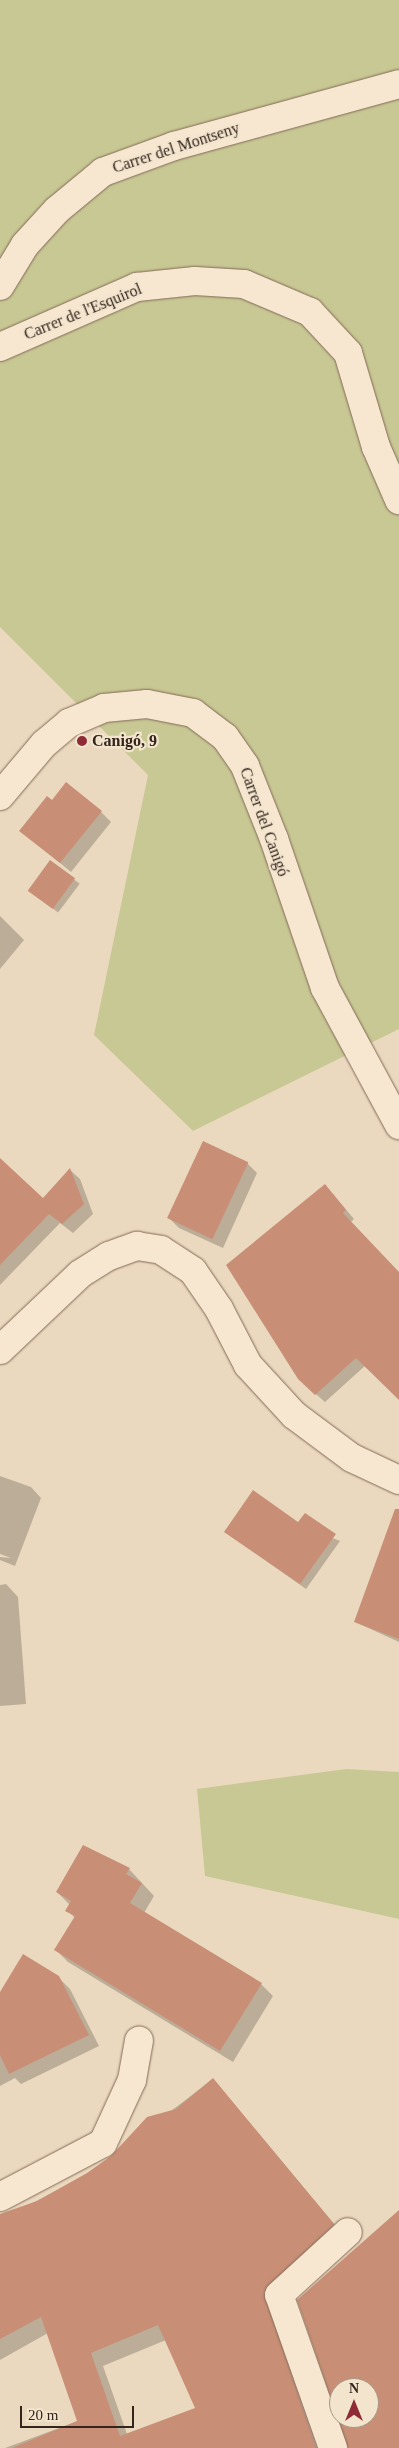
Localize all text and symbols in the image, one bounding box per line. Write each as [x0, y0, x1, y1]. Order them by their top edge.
street label: Carrer del Montseny [110, 118, 242, 178]
street label: Carrer de l'Esquirol [21, 280, 145, 344]
place label: Canigó, 9 [92, 731, 157, 751]
marker: Canigó, 9 [76, 735, 88, 747]
street label: Carrer del Canigó [235, 765, 293, 879]
north arrow [329, 2378, 379, 2428]
text: N [349, 2381, 359, 2396]
scale bar [22, 2396, 136, 2428]
text: 20 m [28, 2407, 58, 2423]

